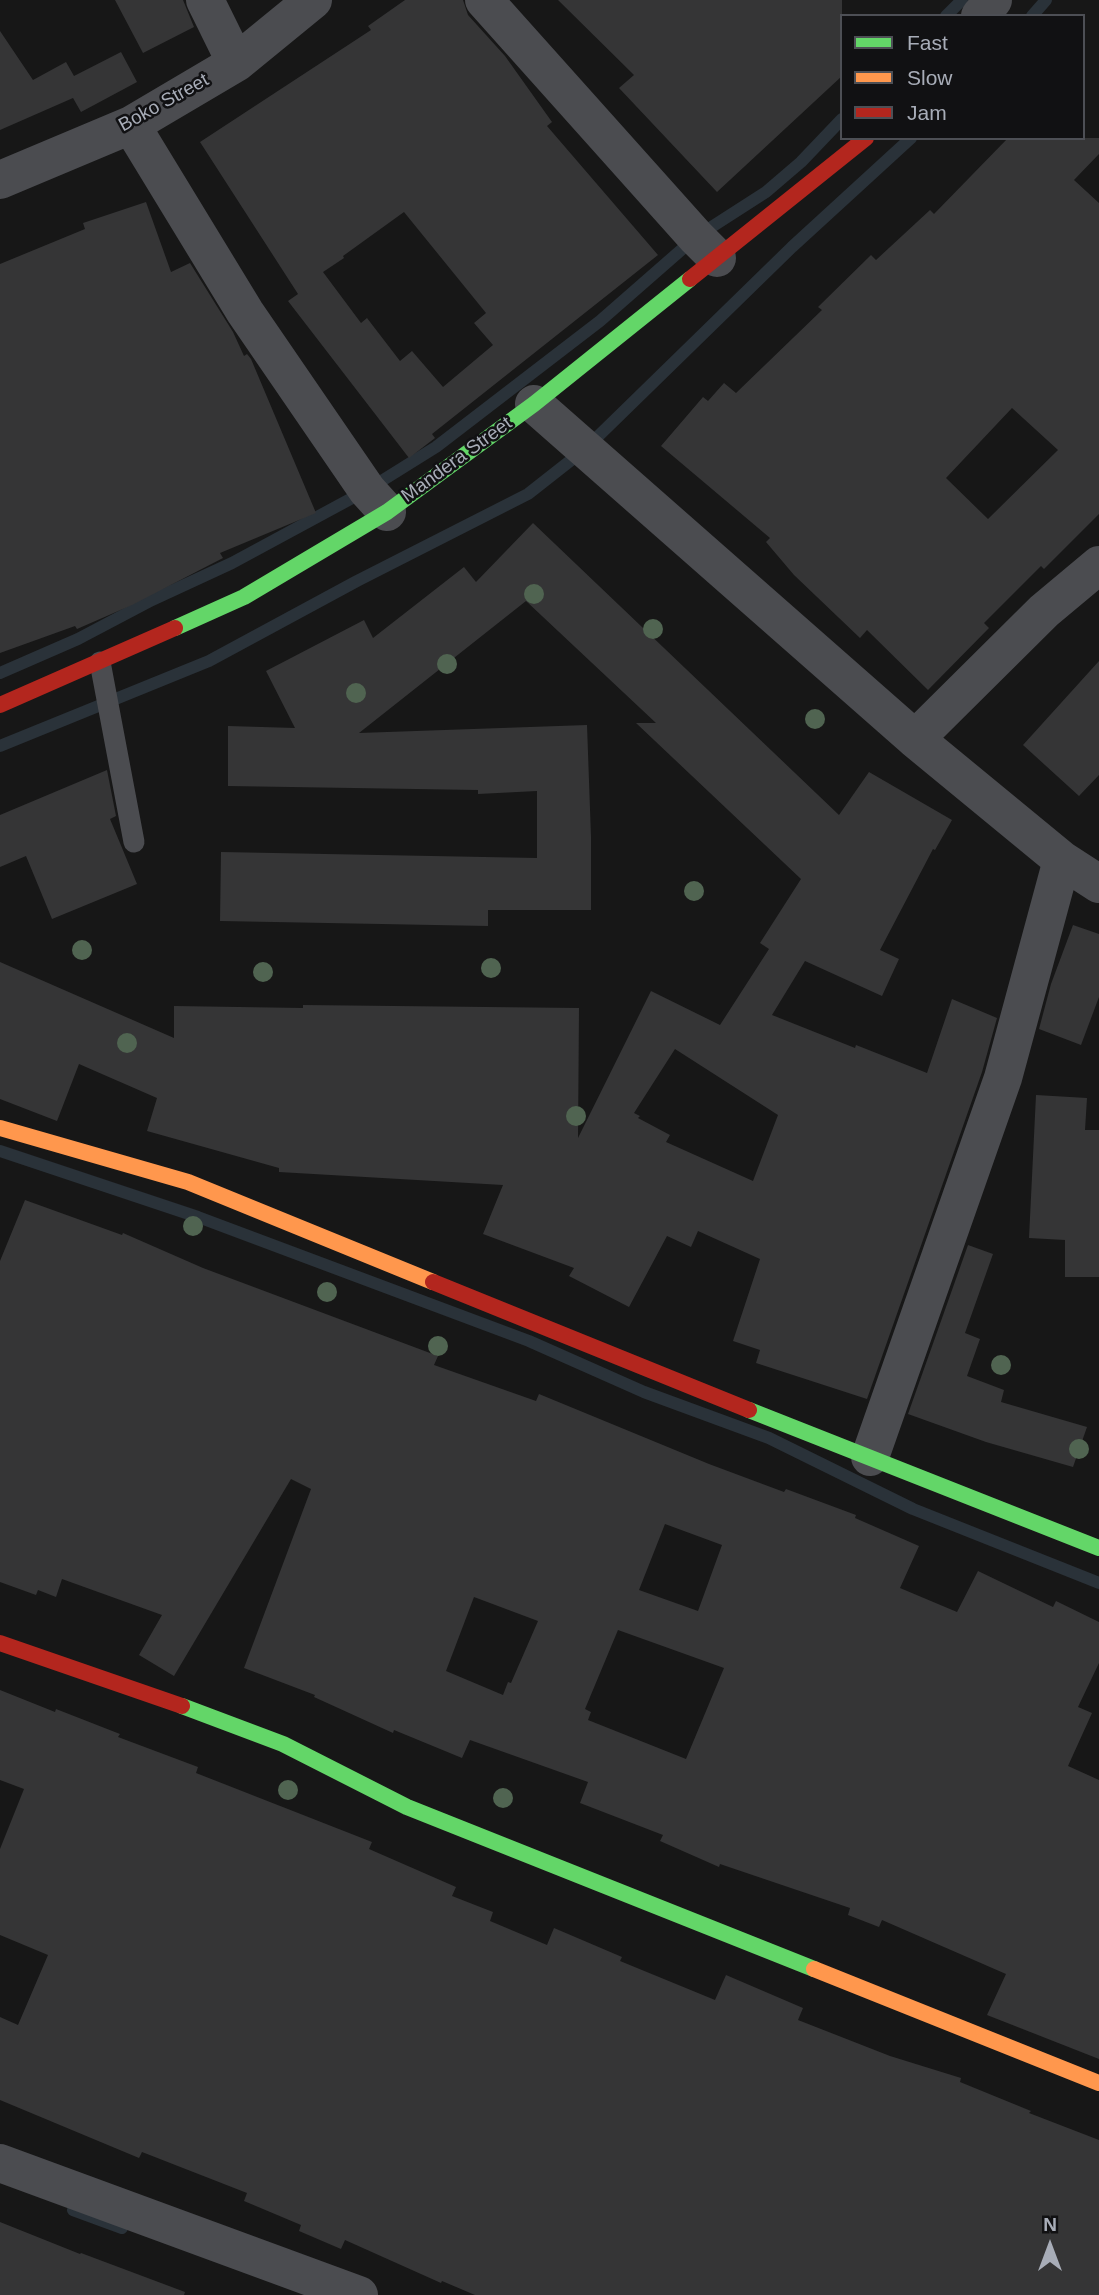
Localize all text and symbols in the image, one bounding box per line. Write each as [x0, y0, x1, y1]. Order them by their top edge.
legend [840, 14, 1085, 140]
text: Fast [907, 31, 948, 54]
text: Slow [907, 66, 953, 89]
street label: Boko Street [115, 69, 213, 137]
text: Jam [907, 101, 947, 124]
street label: Mandera Street [397, 412, 517, 508]
north arrow [1015, 2211, 1085, 2281]
text: N [1043, 2214, 1057, 2235]

